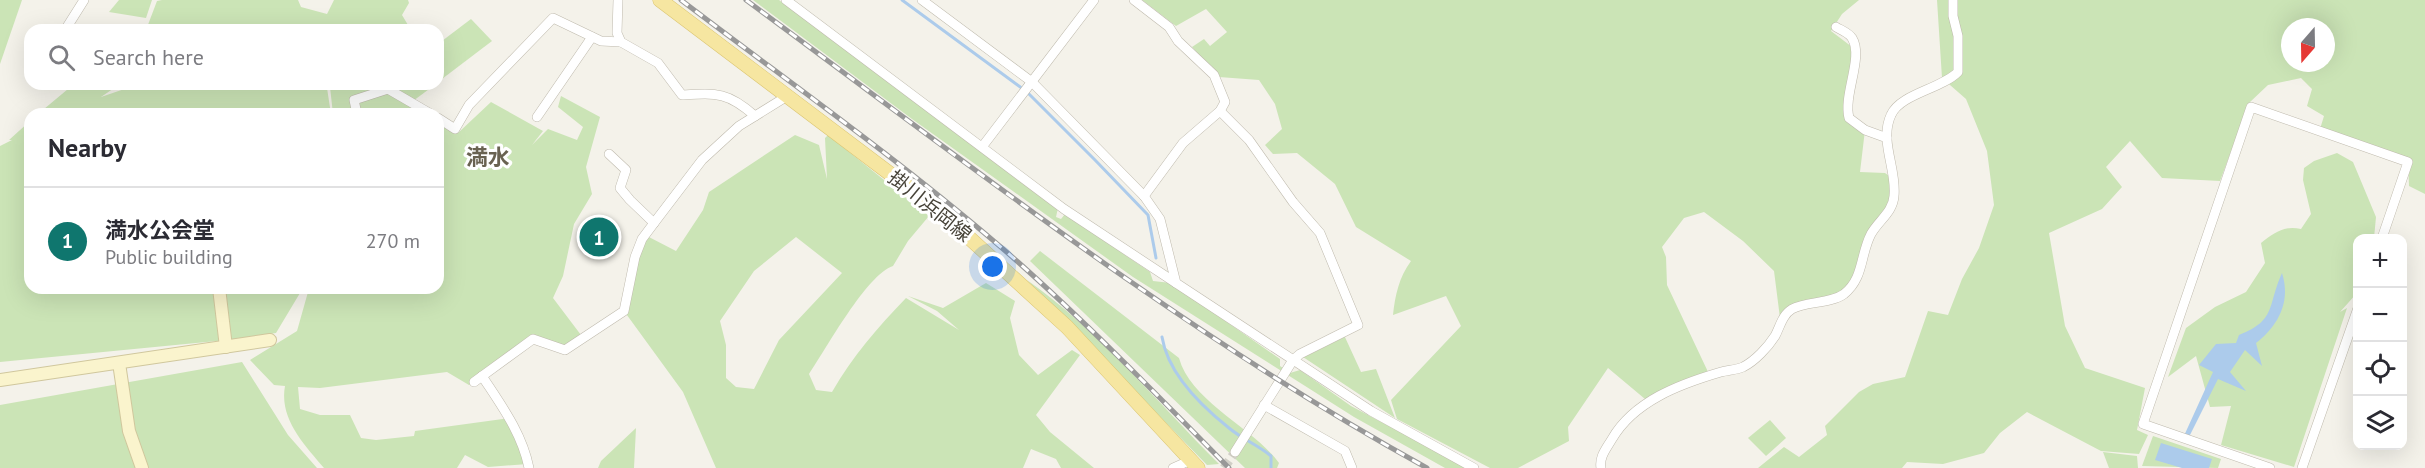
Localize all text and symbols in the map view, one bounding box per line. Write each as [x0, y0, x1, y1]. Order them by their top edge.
north arrow [2281, 18, 2335, 72]
search box [24, 24, 444, 90]
icon: search [45, 41, 78, 74]
text: Search here [93, 43, 204, 71]
text: Nearby [48, 131, 126, 164]
district label: 満水 [466, 143, 510, 171]
street label: 掛川浜岡線 [883, 164, 977, 248]
pin: 1 [580, 214, 618, 260]
text: 満水公会堂 [105, 216, 215, 244]
text: 1 [62, 228, 73, 254]
text: 270 m [366, 228, 420, 254]
map controls [2353, 234, 2407, 450]
button: + [2353, 234, 2407, 288]
text: Public building [105, 244, 233, 270]
your location [978, 252, 1007, 281]
button: − [2353, 288, 2407, 342]
button: locate [2353, 342, 2407, 396]
button: layers [2353, 396, 2407, 450]

